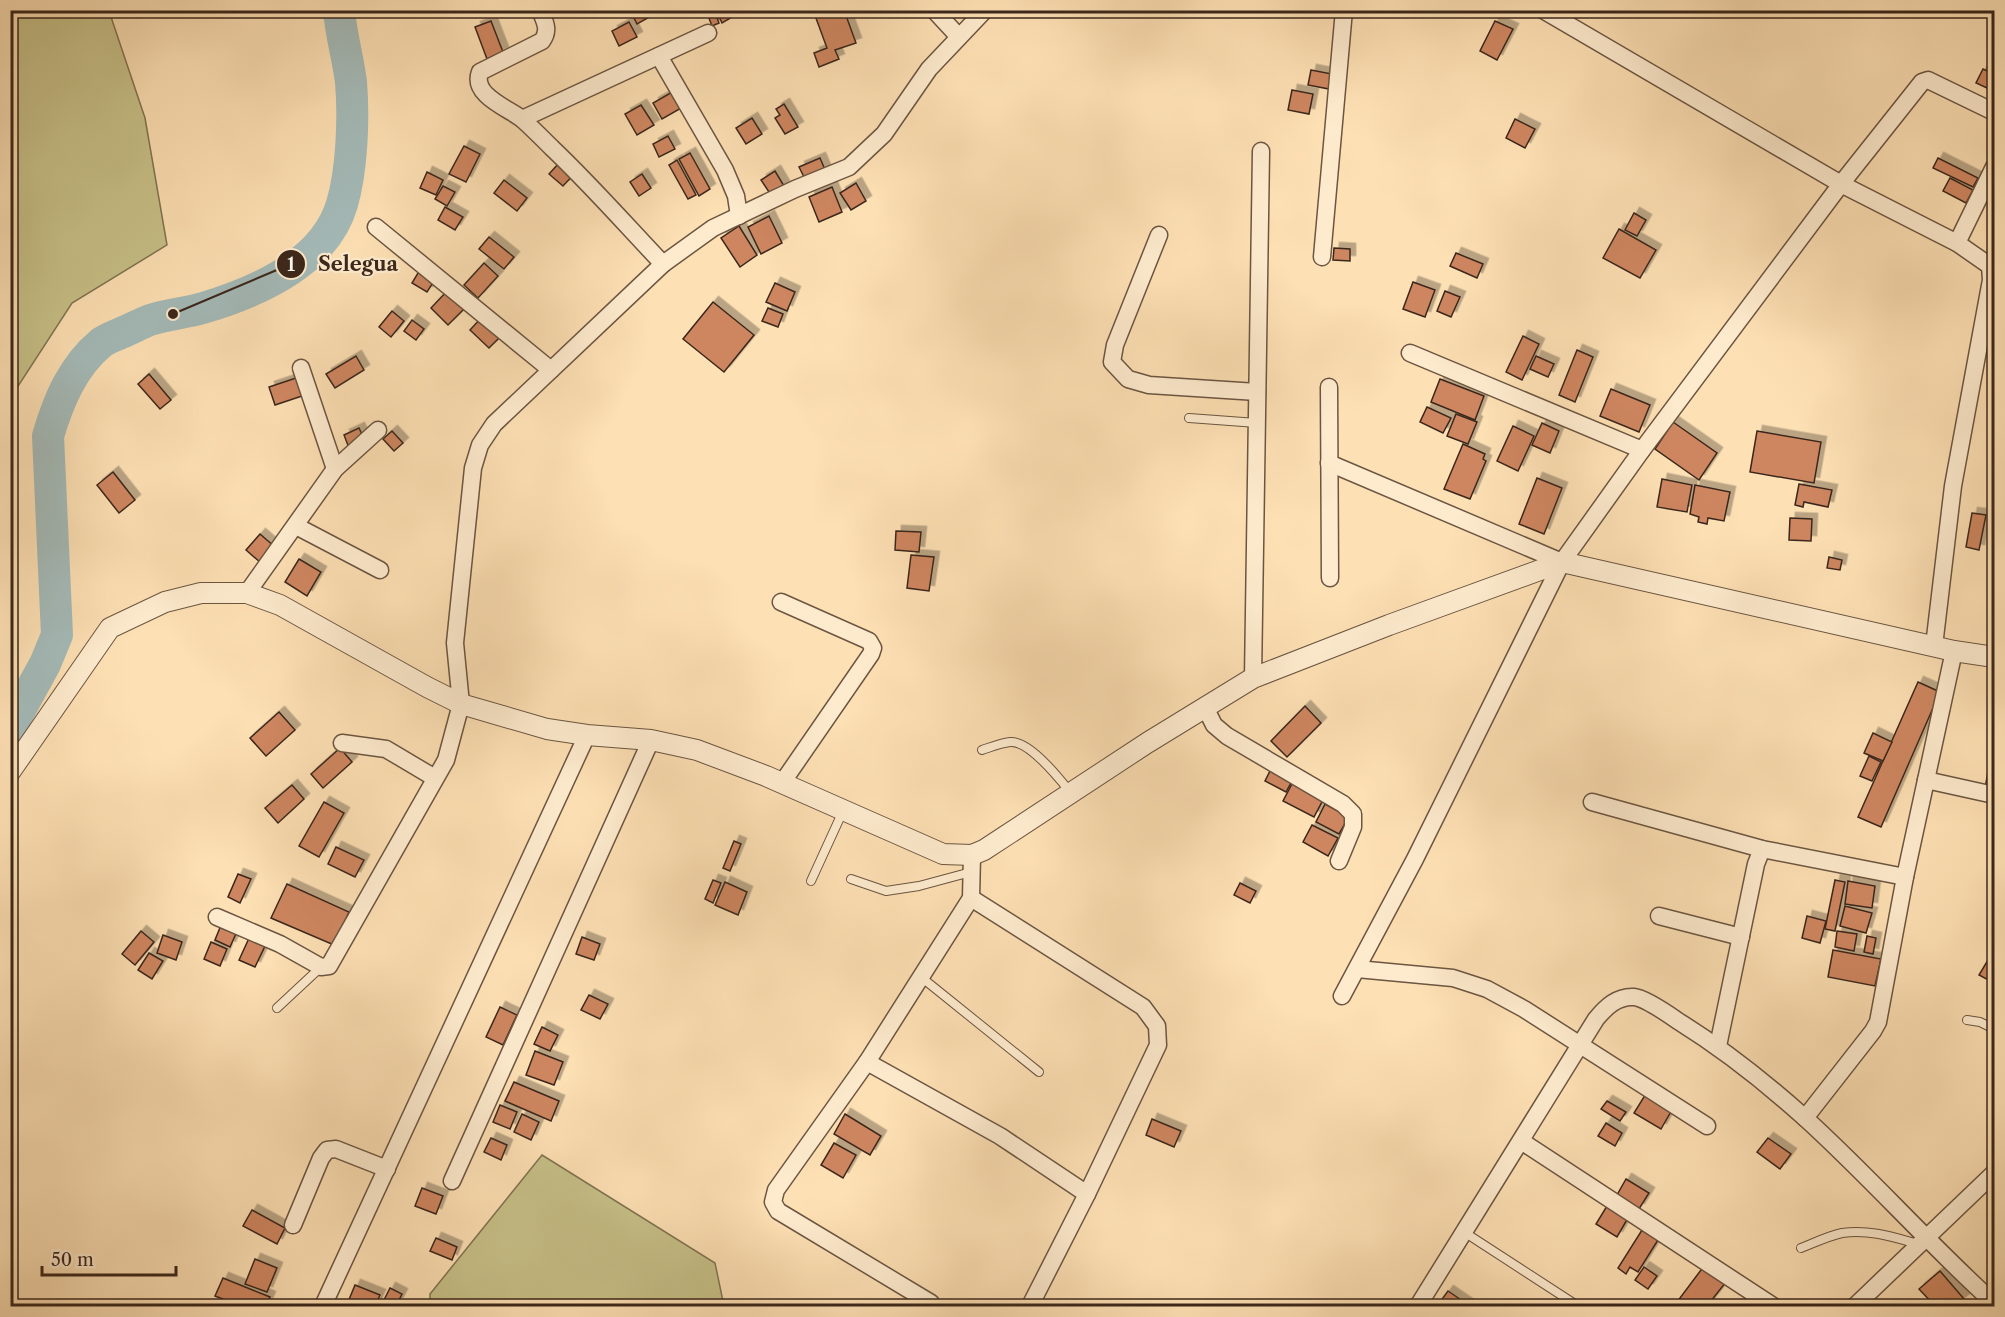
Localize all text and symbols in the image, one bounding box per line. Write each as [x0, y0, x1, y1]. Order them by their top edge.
callout: Selegua [276, 245, 411, 283]
text: Selegua [318, 252, 398, 276]
text: 1 [287, 254, 295, 276]
scale bar [42, 1239, 176, 1277]
text: 50 m [51, 1249, 94, 1271]

